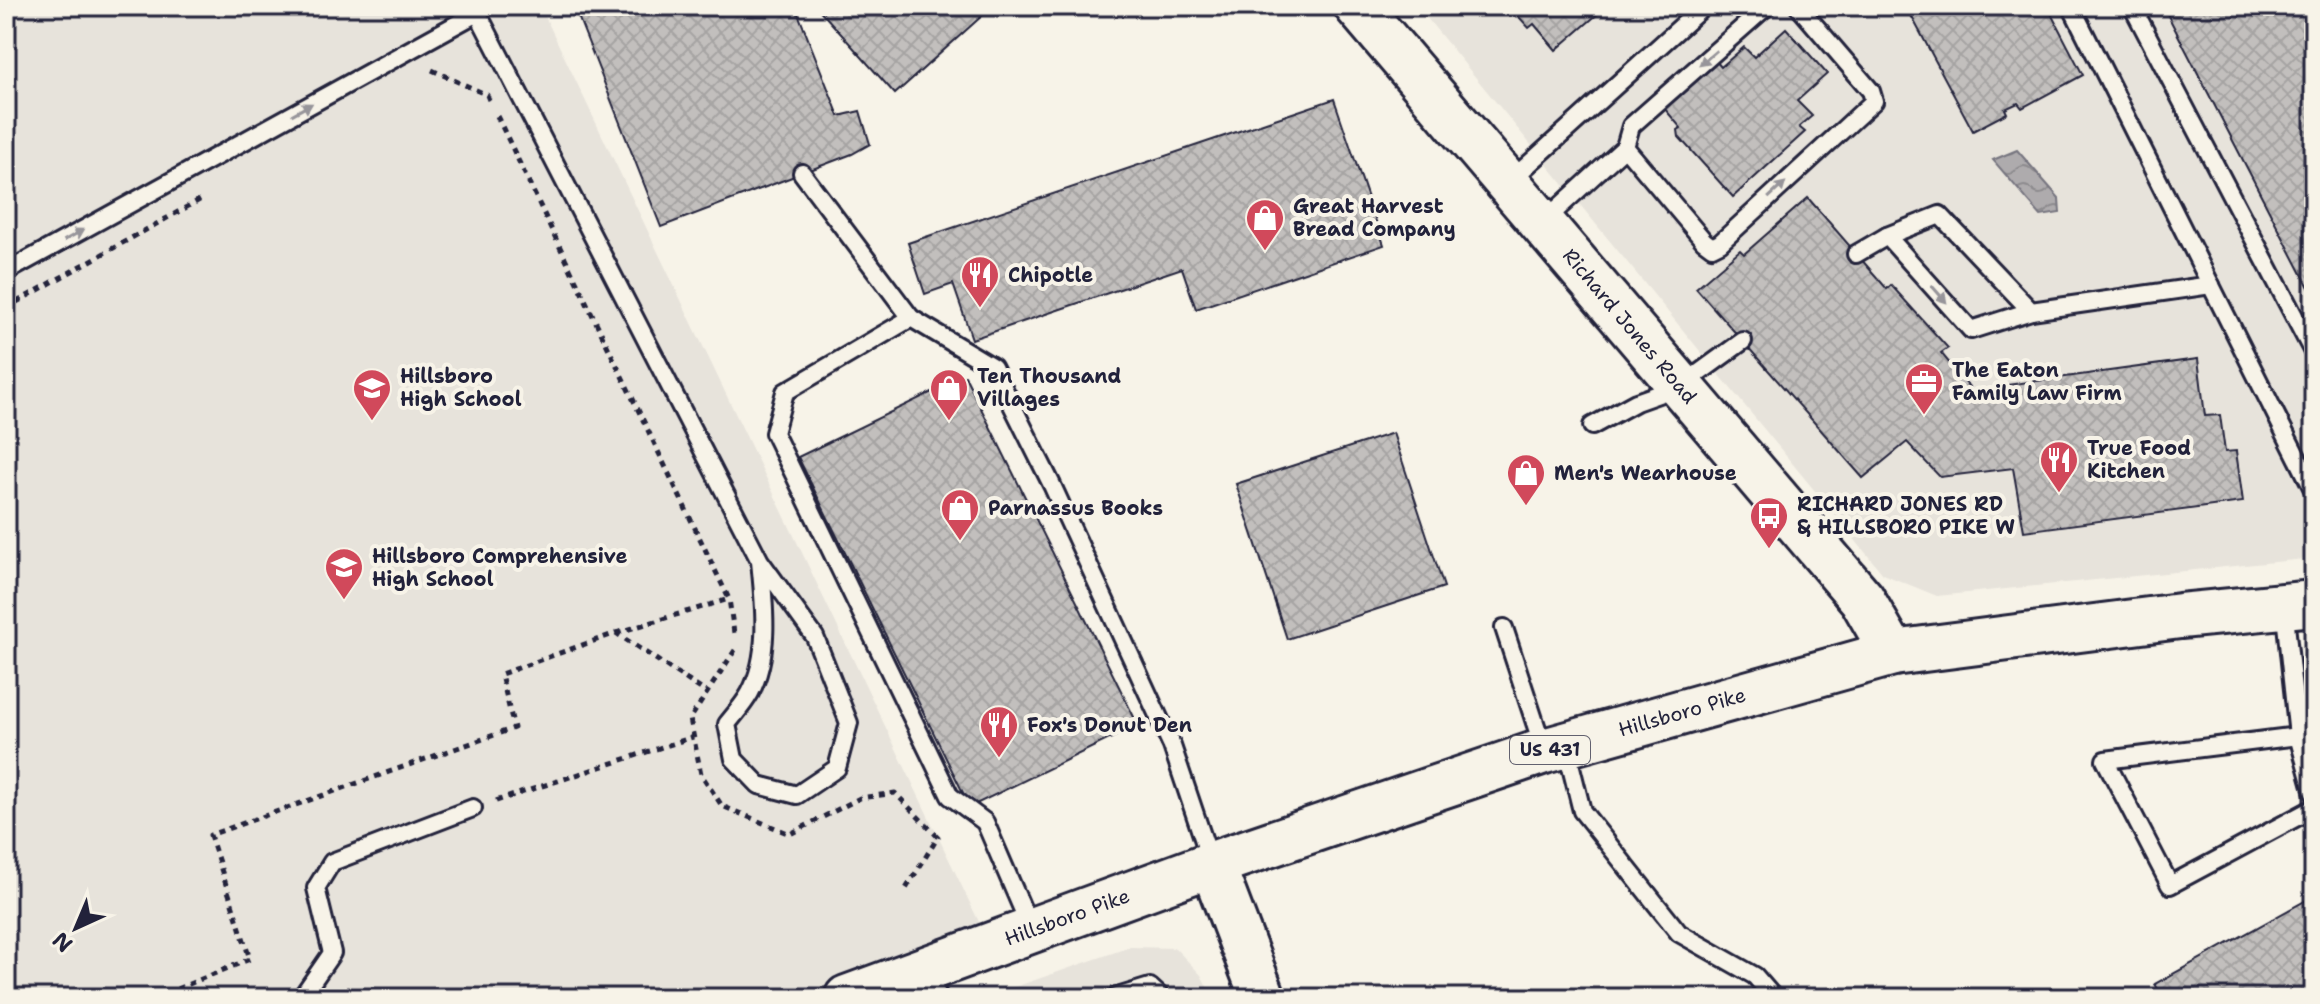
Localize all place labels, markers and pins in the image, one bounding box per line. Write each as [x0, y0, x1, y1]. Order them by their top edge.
place label: Great Harvest Bread Company [1293, 193, 1456, 242]
shop icon: Great Harvest Bread Company [1244, 197, 1286, 252]
restaurant icon: Chipotle [959, 254, 1001, 309]
place label: Chipotle [1008, 262, 1093, 288]
place label: The Eaton Family Law Firm [1952, 357, 2122, 406]
office icon: The Eaton Family Law Firm [1903, 361, 1945, 416]
place label: Hillsboro High School [400, 363, 522, 412]
place label: Ten Thousand Villages [977, 363, 1122, 412]
school or university icon: Hillsboro High School [351, 367, 393, 422]
shop icon: Ten Thousand Villages [928, 367, 970, 422]
place label: True Food Kitchen [2087, 435, 2191, 484]
restaurant icon: True Food Kitchen [2038, 439, 2080, 494]
shop icon: Men's Wearhouse [1505, 452, 1547, 507]
place label: Men's Wearhouse [1554, 460, 1737, 486]
shop icon: Parnassus Books [939, 487, 981, 542]
place label: RICHARD JONES RD & HILLSBORO PIKE W [1797, 491, 2015, 540]
place label: Parnassus Books [988, 495, 1163, 521]
bus stop icon: RICHARD JONES RD & HILLSBORO PIKE W [1748, 495, 1790, 550]
place label: Hillsboro Comprehensive High School [372, 543, 627, 592]
school or university icon: Hillsboro Comprehensive High School [323, 546, 365, 601]
restaurant icon: Fox's Donut Den [978, 704, 1020, 759]
place label: Fox's Donut Den [1027, 712, 1192, 738]

